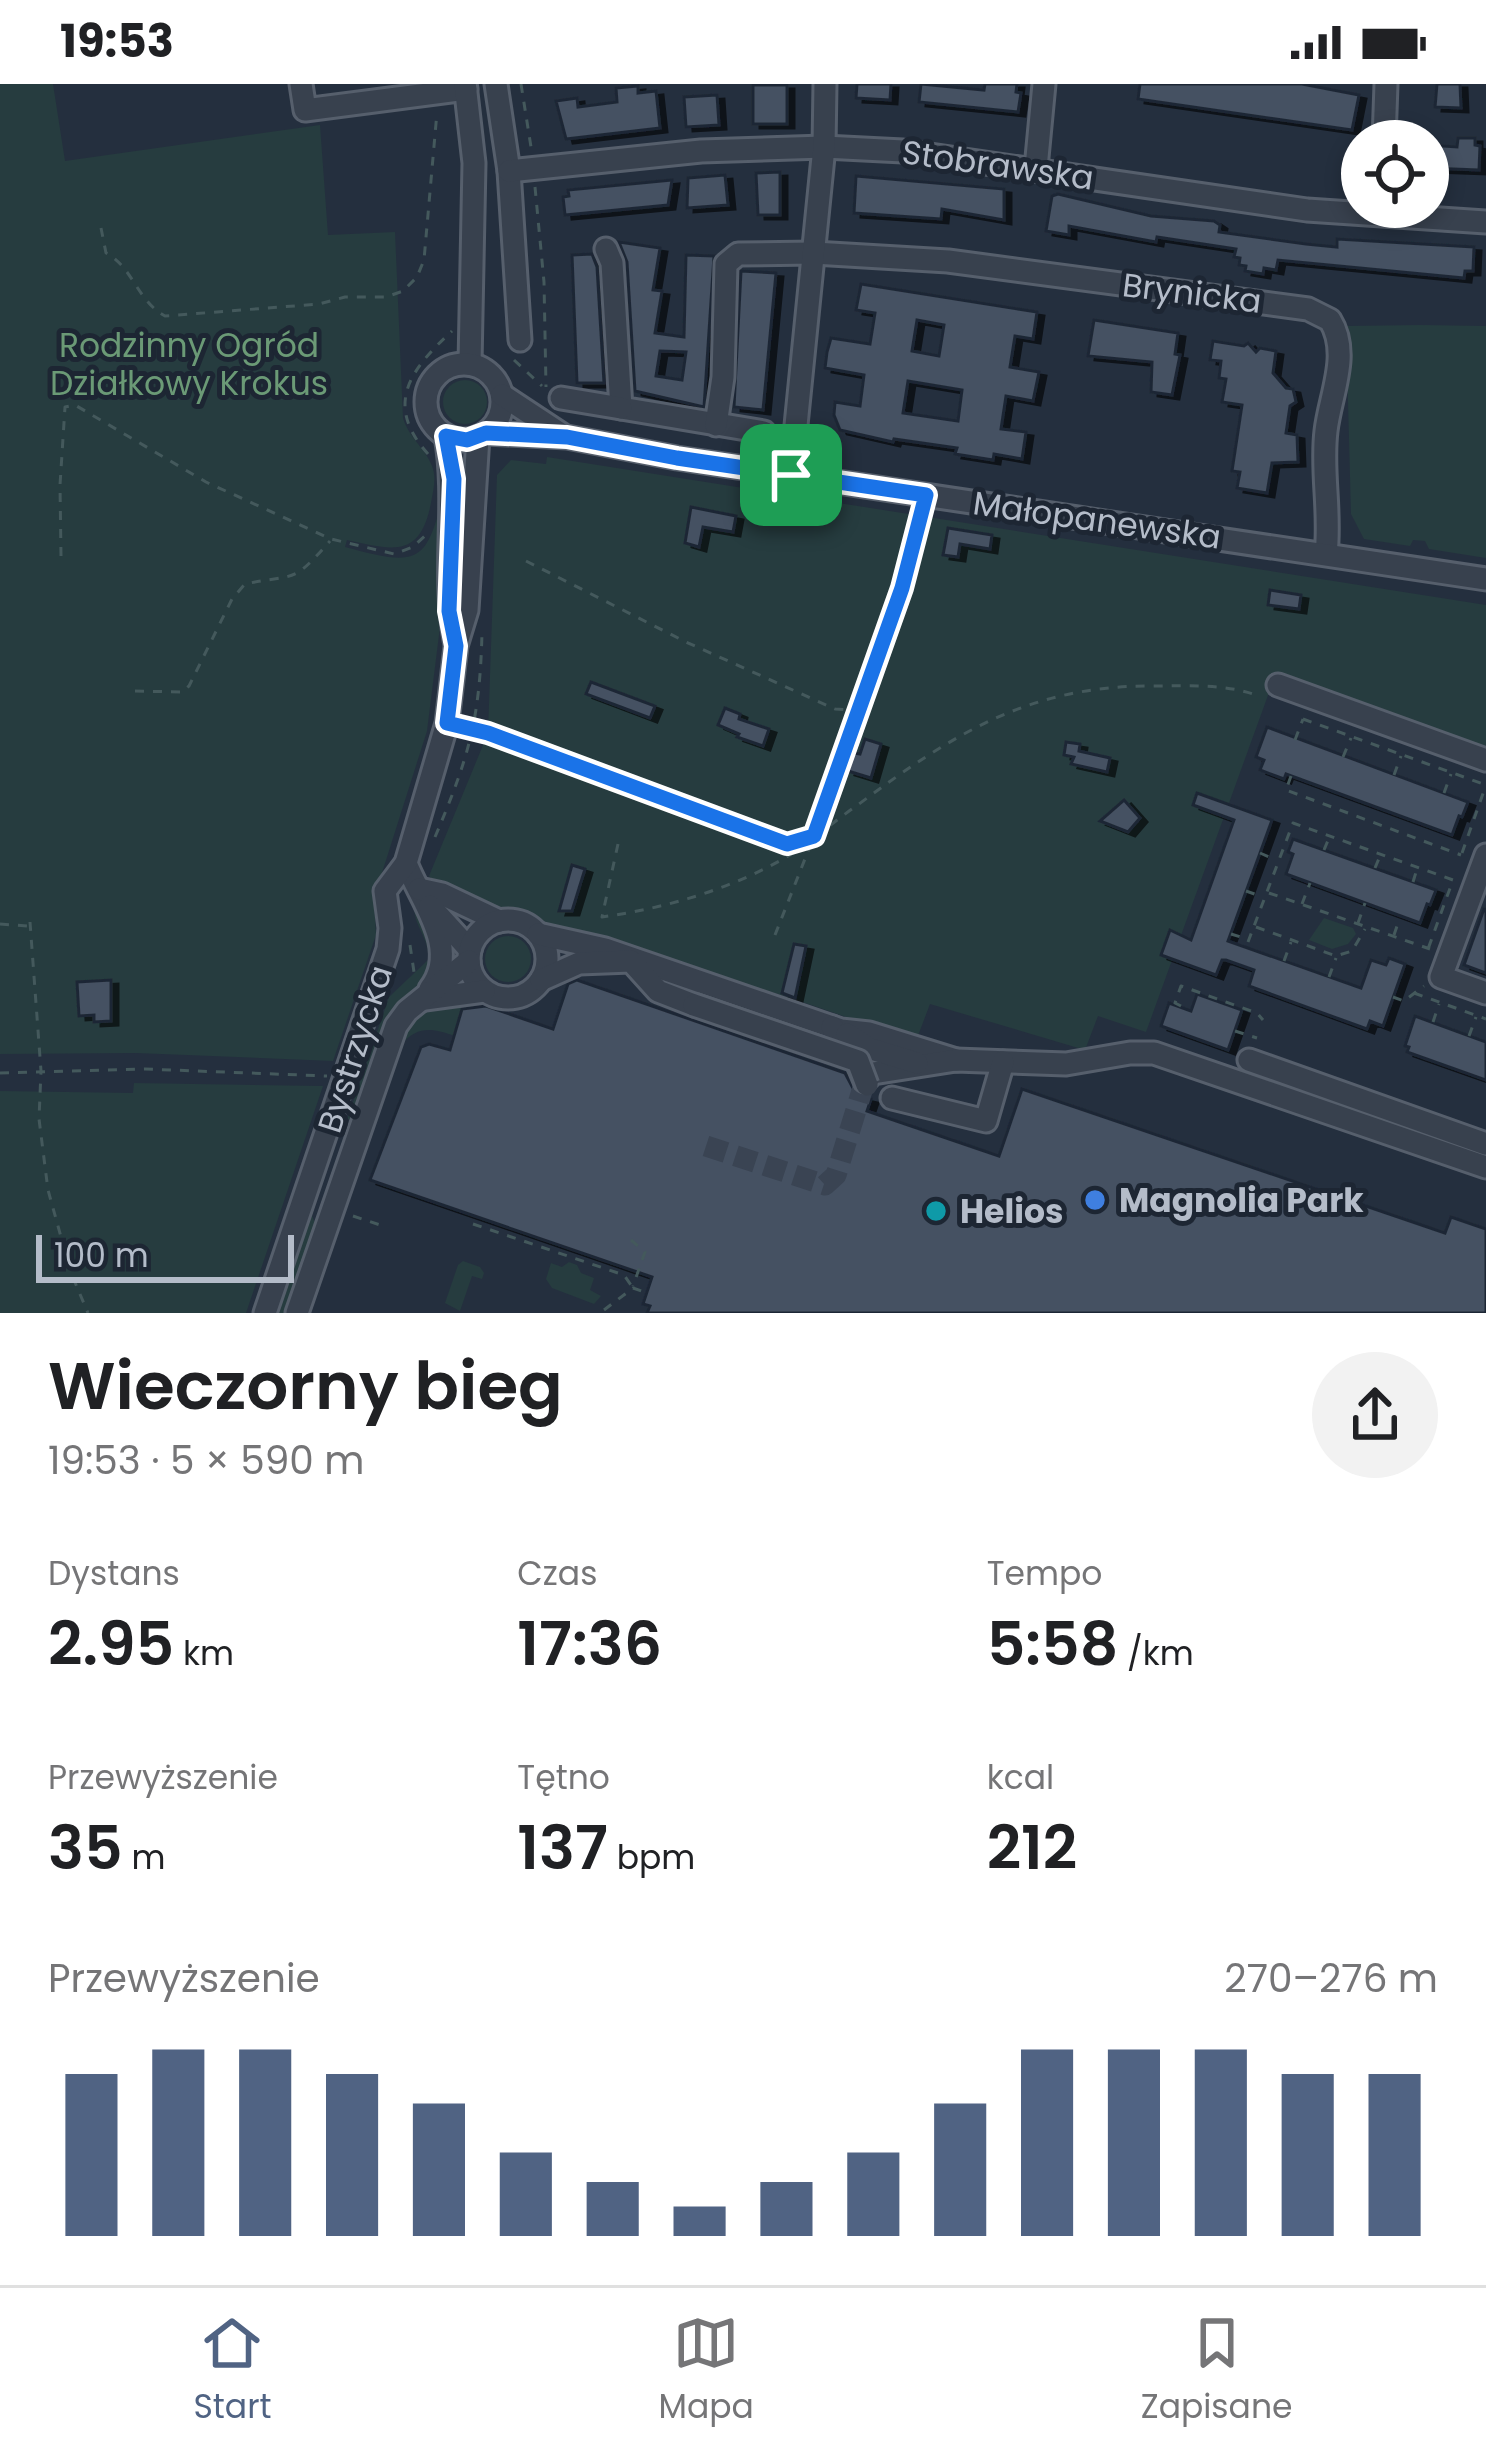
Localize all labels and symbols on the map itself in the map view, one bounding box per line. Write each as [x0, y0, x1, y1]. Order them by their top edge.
street label: Stobrawska [899, 128, 1097, 202]
street label: Brynicka [1120, 261, 1264, 325]
park label: Rodzinny Ogród Działkowy Krokus [50, 322, 328, 407]
pin [740, 424, 842, 526]
street label: Małopanewska [970, 479, 1224, 561]
street label: Bystrzycka [306, 959, 404, 1139]
place label: Magnolia Park [1119, 1177, 1364, 1224]
marker: Magnolia Park [1082, 1187, 1108, 1213]
place label: Helios [960, 1188, 1063, 1235]
marker: Helios [923, 1198, 949, 1224]
scale bar [36, 1229, 294, 1282]

